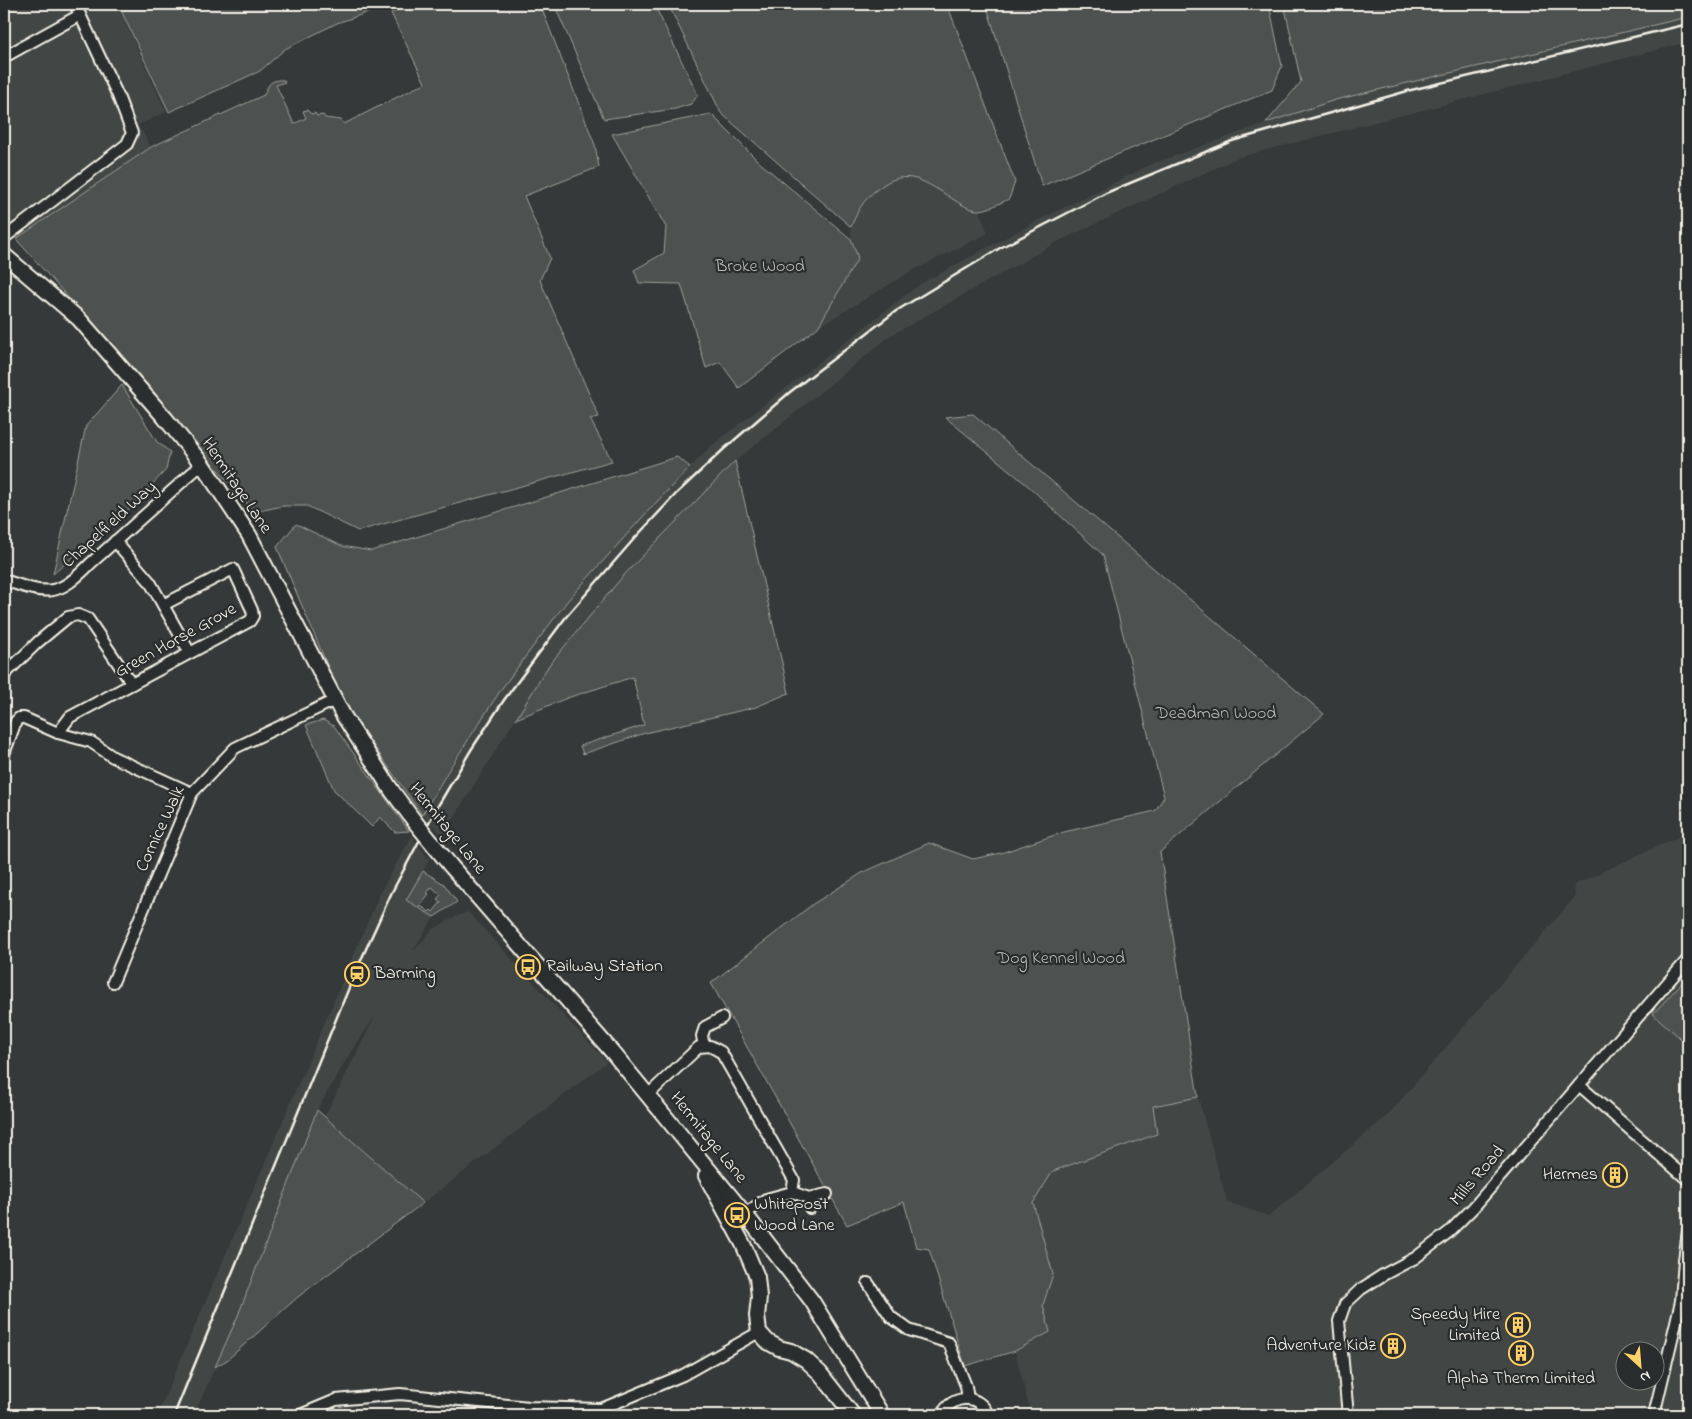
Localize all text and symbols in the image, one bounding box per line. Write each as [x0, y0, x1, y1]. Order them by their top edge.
park label: Broke Wood [714, 254, 805, 280]
street label: Hermitage Lane [193, 433, 278, 541]
street label: Chapelfield Way [57, 475, 163, 575]
street label: Green Horse Grove [111, 596, 242, 685]
park label: Deadman Wood [1155, 701, 1276, 727]
street label: Hermitage Lane [401, 778, 493, 882]
street label: Cornice Walk [130, 782, 192, 876]
park label: Dog Kennel Wood [996, 946, 1125, 973]
bus stop icon: Railway Station [515, 954, 541, 980]
place label: Railway Station [546, 954, 663, 980]
station icon: Barming [344, 961, 370, 987]
place label: Barming [373, 961, 436, 988]
street label: Hermitage Lane [662, 1087, 754, 1191]
street label: Mills Road [1444, 1140, 1512, 1212]
place label: Hermes [1543, 1162, 1598, 1188]
building icon: Hermes [1602, 1162, 1628, 1188]
place label: Whitepost Wood Lane [754, 1192, 836, 1239]
bus stop icon: Whitepost Wood Lane [724, 1202, 750, 1228]
place label: Speedy Hire Limited [1411, 1302, 1501, 1349]
building icon: Speedy Hire Limited [1505, 1312, 1531, 1338]
place label: Adventure Kidz [1266, 1333, 1376, 1359]
building icon: Adventure Kidz [1380, 1333, 1406, 1359]
building icon: Alpha Therm Limited [1508, 1340, 1534, 1366]
north arrow [1614, 1342, 1664, 1392]
text: N [1636, 1365, 1654, 1388]
place label: Alpha Therm Limited [1447, 1366, 1595, 1392]

